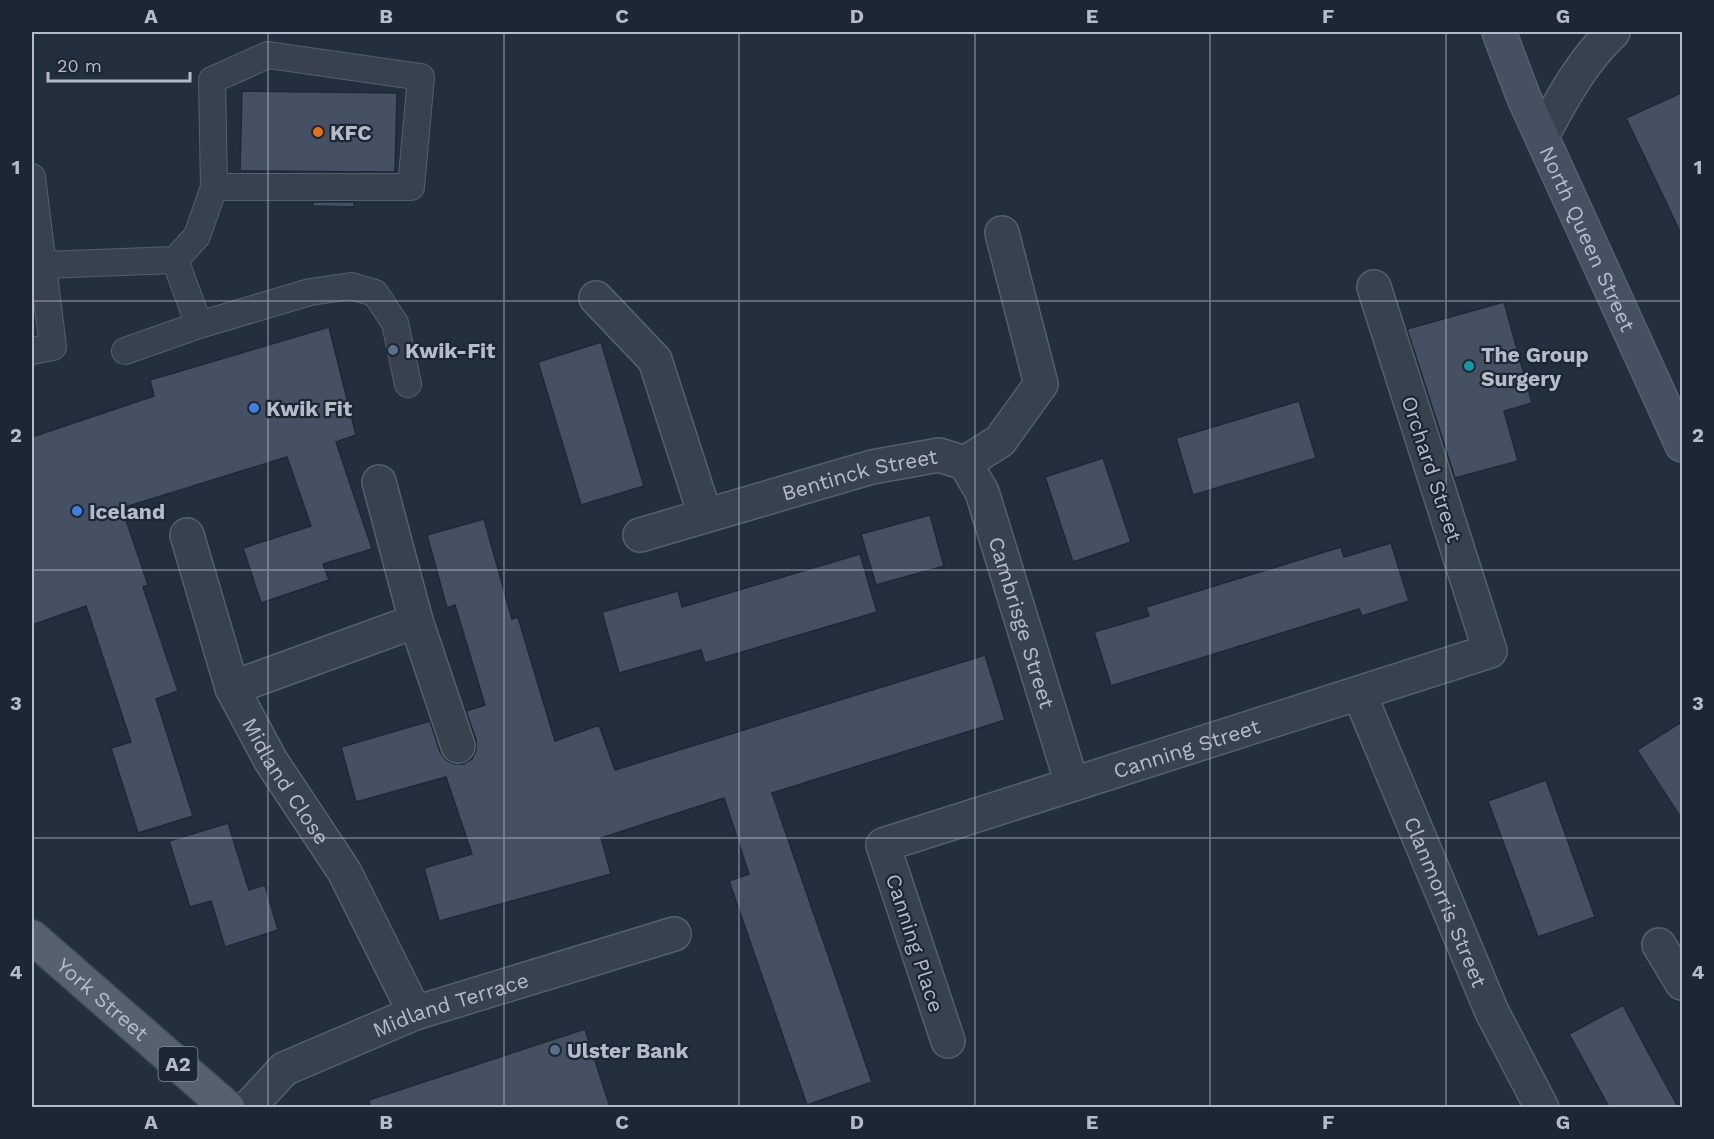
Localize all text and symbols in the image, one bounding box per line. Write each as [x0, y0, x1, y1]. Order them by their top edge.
text: A [144, 4, 158, 28]
text: B [379, 4, 393, 28]
text: C [615, 4, 629, 28]
text: D [850, 4, 864, 28]
text: E [1086, 4, 1098, 28]
text: F [1322, 4, 1334, 28]
text: G [1556, 4, 1570, 28]
scale bar [48, 45, 190, 83]
text: 20 m [57, 55, 102, 76]
place label: KFC [330, 120, 372, 145]
marker: KFC [311, 125, 325, 139]
street label: North Queen Street [1535, 142, 1641, 335]
text: 1 [12, 155, 20, 179]
text: 1 [1694, 155, 1702, 179]
place label: Kwik-Fit [405, 338, 495, 363]
place label: The Group Surgery [1481, 342, 1589, 391]
marker: Kwik-Fit [386, 343, 400, 357]
marker: The Group Surgery [1462, 359, 1476, 373]
street label: Orchard Street [1397, 393, 1467, 545]
place label: Kwik Fit [266, 396, 352, 421]
marker: Kwik Fit [247, 401, 261, 415]
text: 2 [10, 423, 22, 447]
text: 2 [1692, 423, 1704, 447]
street label: Bentinck Street [779, 443, 939, 505]
place label: Iceland [89, 499, 165, 524]
marker: Iceland [70, 504, 84, 518]
street label: Cambrisge Street [984, 533, 1060, 711]
text: 3 [10, 691, 22, 715]
text: 3 [1692, 691, 1704, 715]
street label: Midland Close [237, 713, 335, 849]
street label: Canning Street [1110, 713, 1263, 783]
street label: Clanmorris Street [1399, 813, 1493, 991]
street label: Canning Place [881, 871, 949, 1015]
street label: York Street [52, 952, 154, 1046]
text: 4 [10, 960, 23, 984]
text: 4 [1692, 960, 1705, 984]
street label: Midland Terrace [369, 967, 531, 1042]
place label: Ulster Bank [567, 1038, 690, 1063]
marker: Ulster Bank [548, 1043, 562, 1057]
road number: A2 [158, 1047, 198, 1081]
text: A [144, 1110, 158, 1134]
text: B [379, 1110, 393, 1134]
text: C [615, 1110, 629, 1134]
text: D [850, 1110, 864, 1134]
text: E [1086, 1110, 1098, 1134]
text: F [1322, 1110, 1334, 1134]
text: G [1556, 1110, 1570, 1134]

